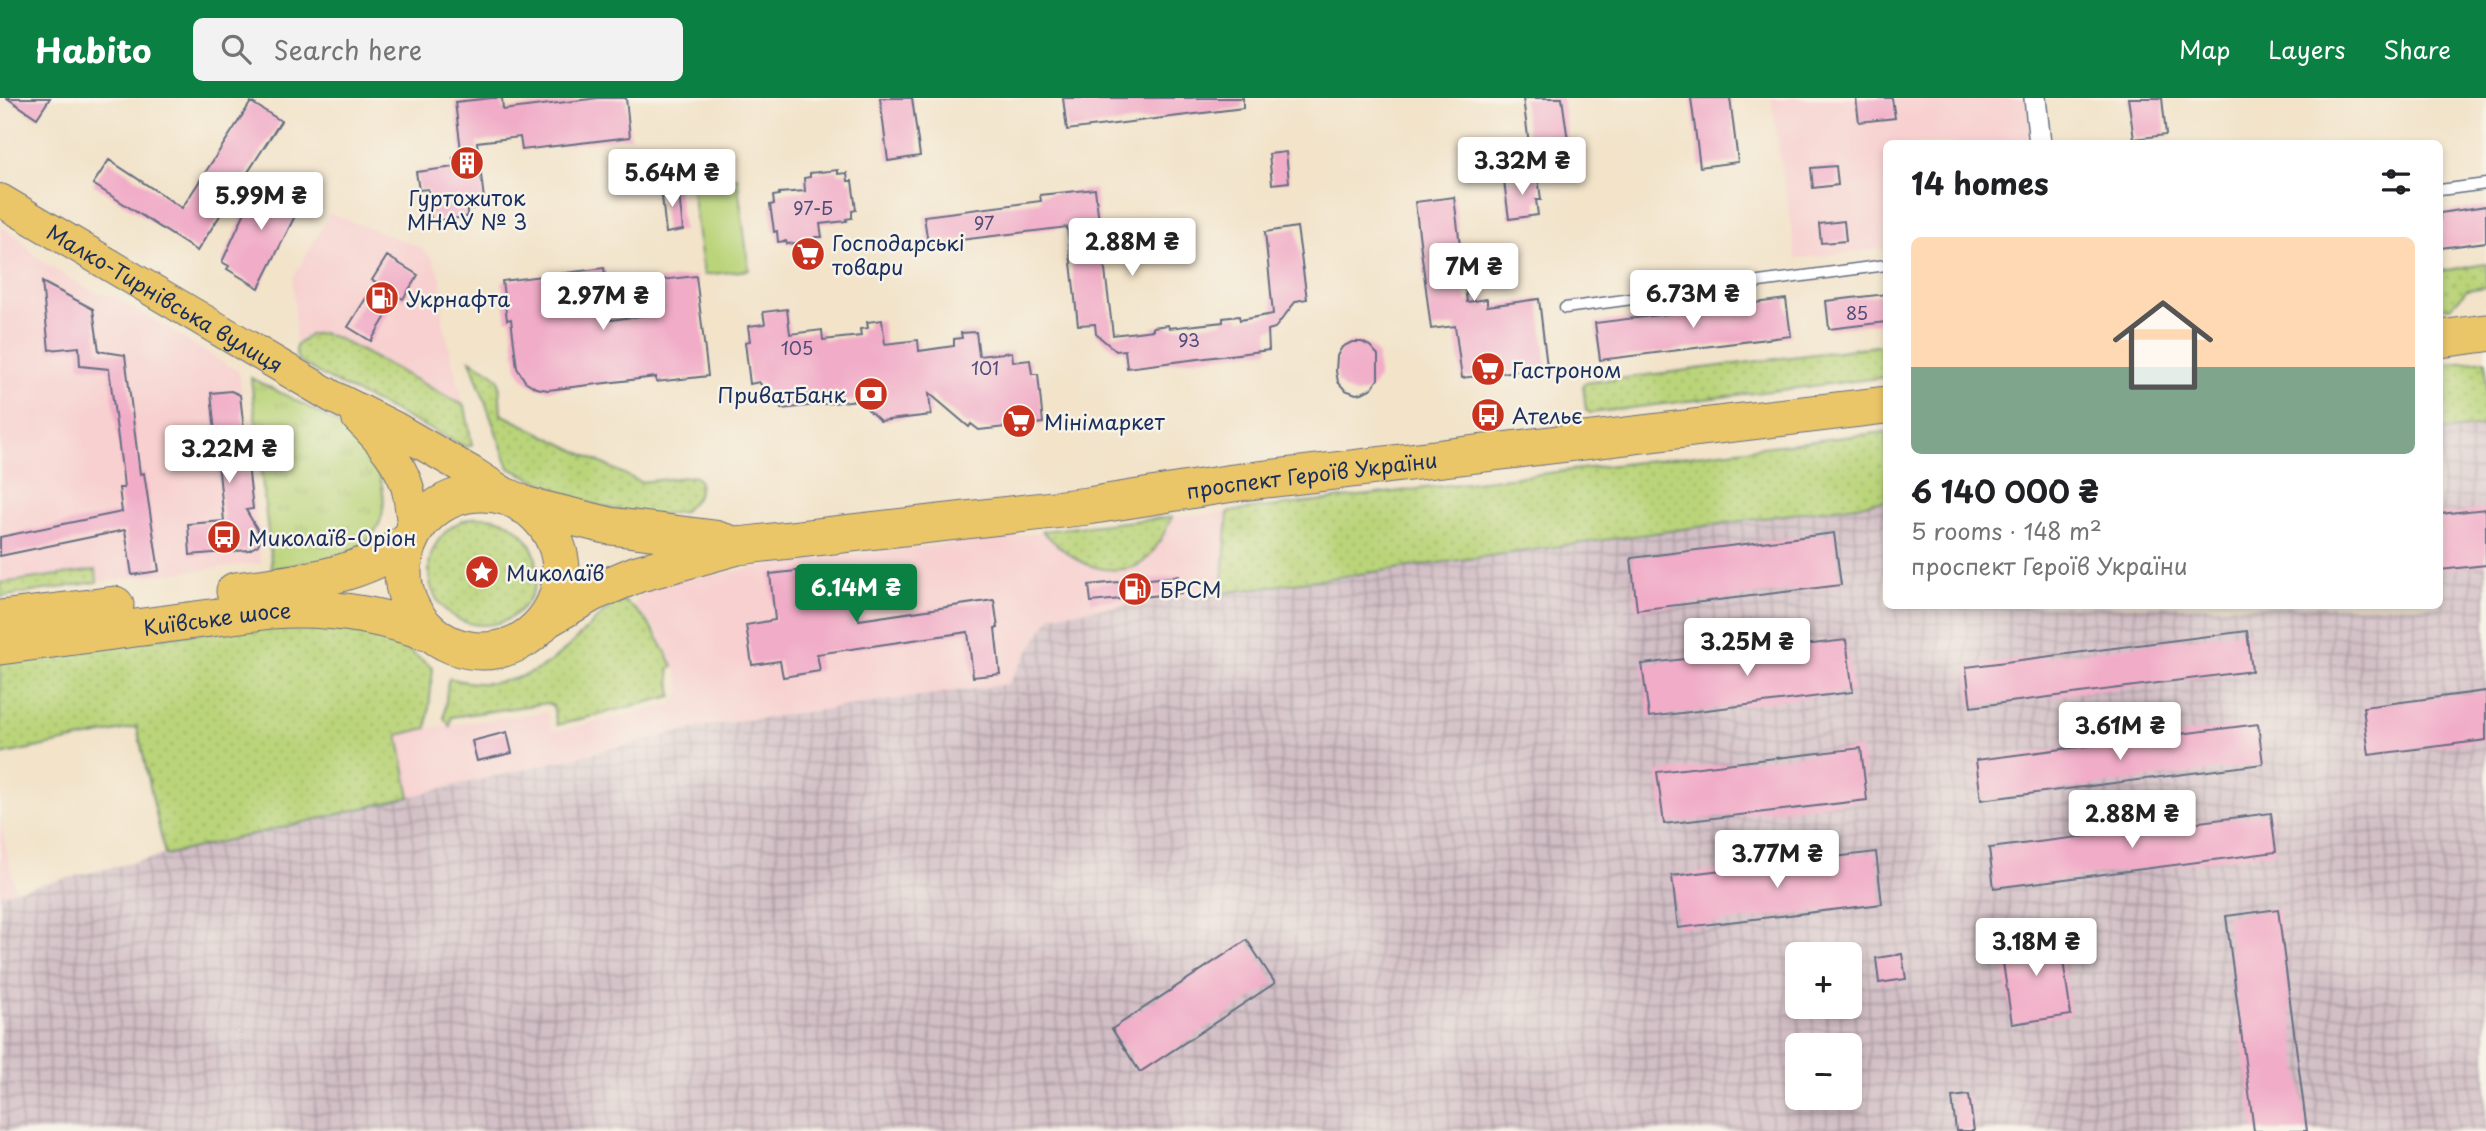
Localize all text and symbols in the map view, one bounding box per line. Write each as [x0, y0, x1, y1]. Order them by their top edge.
search box [193, 18, 683, 81]
text: Habito [35, 24, 151, 74]
icon: search [217, 30, 255, 68]
text: Search here [273, 30, 422, 69]
text: Map [2179, 31, 2230, 67]
text: Layers [2268, 31, 2345, 67]
text: Share [2383, 31, 2451, 67]
pin: 3.32M ₴ [1457, 138, 1587, 197]
text: 3.32M ₴ [1474, 142, 1570, 177]
building icon: Гуртожиток МНАУ № 3 [448, 144, 486, 182]
pin: 5.64M ₴ [607, 150, 737, 209]
text: 5.64M ₴ [624, 154, 720, 189]
text: 14 homes [1911, 160, 2049, 205]
icon: filters [2377, 163, 2415, 201]
pin: 5.99M ₴ [196, 172, 326, 232]
text: 5.99M ₴ [215, 177, 307, 212]
place label: Гуртожиток МНАУ № 3 [407, 181, 527, 237]
house number: 97-Б [793, 194, 833, 221]
house number: 97 [974, 209, 994, 236]
street label: Малко-Тирнівська вулиця [41, 215, 289, 380]
pin: 2.88M ₴ [1067, 218, 1197, 278]
text: 2.88M ₴ [1085, 223, 1179, 258]
place label: Господарські товари [832, 226, 965, 282]
supermarket icon: Господарські товари [789, 235, 827, 273]
pin: 7M ₴ [1433, 244, 1515, 303]
text: 7M ₴ [1445, 248, 1503, 283]
pin: 6.73M ₴ [1628, 271, 1758, 330]
pin: 2.97M ₴ [538, 272, 668, 332]
text: 6.73M ₴ [1646, 275, 1740, 310]
text: 2.97M ₴ [557, 277, 649, 312]
fuel station icon: Укрнафта [363, 279, 401, 317]
place label: Укрнафта [406, 282, 510, 314]
icon: home [2100, 282, 2226, 408]
house number: 85 [1846, 299, 1868, 326]
house number: 93 [1178, 326, 1200, 353]
house number: 105 [781, 334, 813, 361]
supermarket icon: Гастроном [1469, 350, 1507, 388]
place label: Гастроном [1512, 353, 1622, 385]
house number: 101 [971, 354, 999, 381]
bank icon: ПриватБанк [852, 375, 890, 413]
place label: ПриватБанк [718, 378, 847, 410]
bus stop icon: Ательє [1469, 396, 1507, 434]
place label: Ательє [1512, 399, 1582, 431]
supermarket icon: Мінімаркет [1000, 402, 1038, 440]
place label: Мінімаркет [1044, 405, 1165, 437]
pin: 3.22M ₴ [164, 426, 294, 485]
text: 3.22M ₴ [181, 430, 277, 465]
street label: проспект Героїв України [1184, 443, 1439, 506]
text: 6 140 000 ₴ [1911, 468, 2099, 513]
text: 5 rooms · 148 m² [1911, 513, 2102, 548]
bus stop icon: Миколаїв-Оріон [205, 518, 243, 556]
place label: Миколаїв-Оріон [248, 521, 416, 553]
text: проспект Героїв України [1911, 548, 2188, 583]
place icon: Миколаїв [463, 553, 501, 591]
place label: Миколаїв [506, 556, 605, 588]
pin: 6.14M ₴ [791, 564, 921, 624]
text: 6.14M ₴ [811, 569, 901, 604]
fuel station icon: БРСМ [1116, 570, 1154, 608]
place label: БРСМ [1160, 573, 1222, 605]
street label: Київське шосе [141, 593, 292, 643]
pin: 3.25M ₴ [1682, 618, 1812, 678]
text: 3.25M ₴ [1700, 623, 1794, 658]
pin: 3.61M ₴ [2055, 702, 2185, 762]
text: 3.61M ₴ [2075, 707, 2165, 742]
pin: 2.88M ₴ [2067, 790, 2197, 850]
text: 2.88M ₴ [2085, 795, 2179, 830]
pin: 3.77M ₴ [1712, 830, 1842, 890]
text: 3.77M ₴ [1731, 835, 1823, 870]
pin: 3.18M ₴ [1971, 918, 2101, 978]
text: 3.18M ₴ [1992, 923, 2080, 958]
map controls [1785, 942, 1862, 1110]
button: + [1785, 942, 1862, 1019]
button: − [1785, 1033, 1862, 1110]

